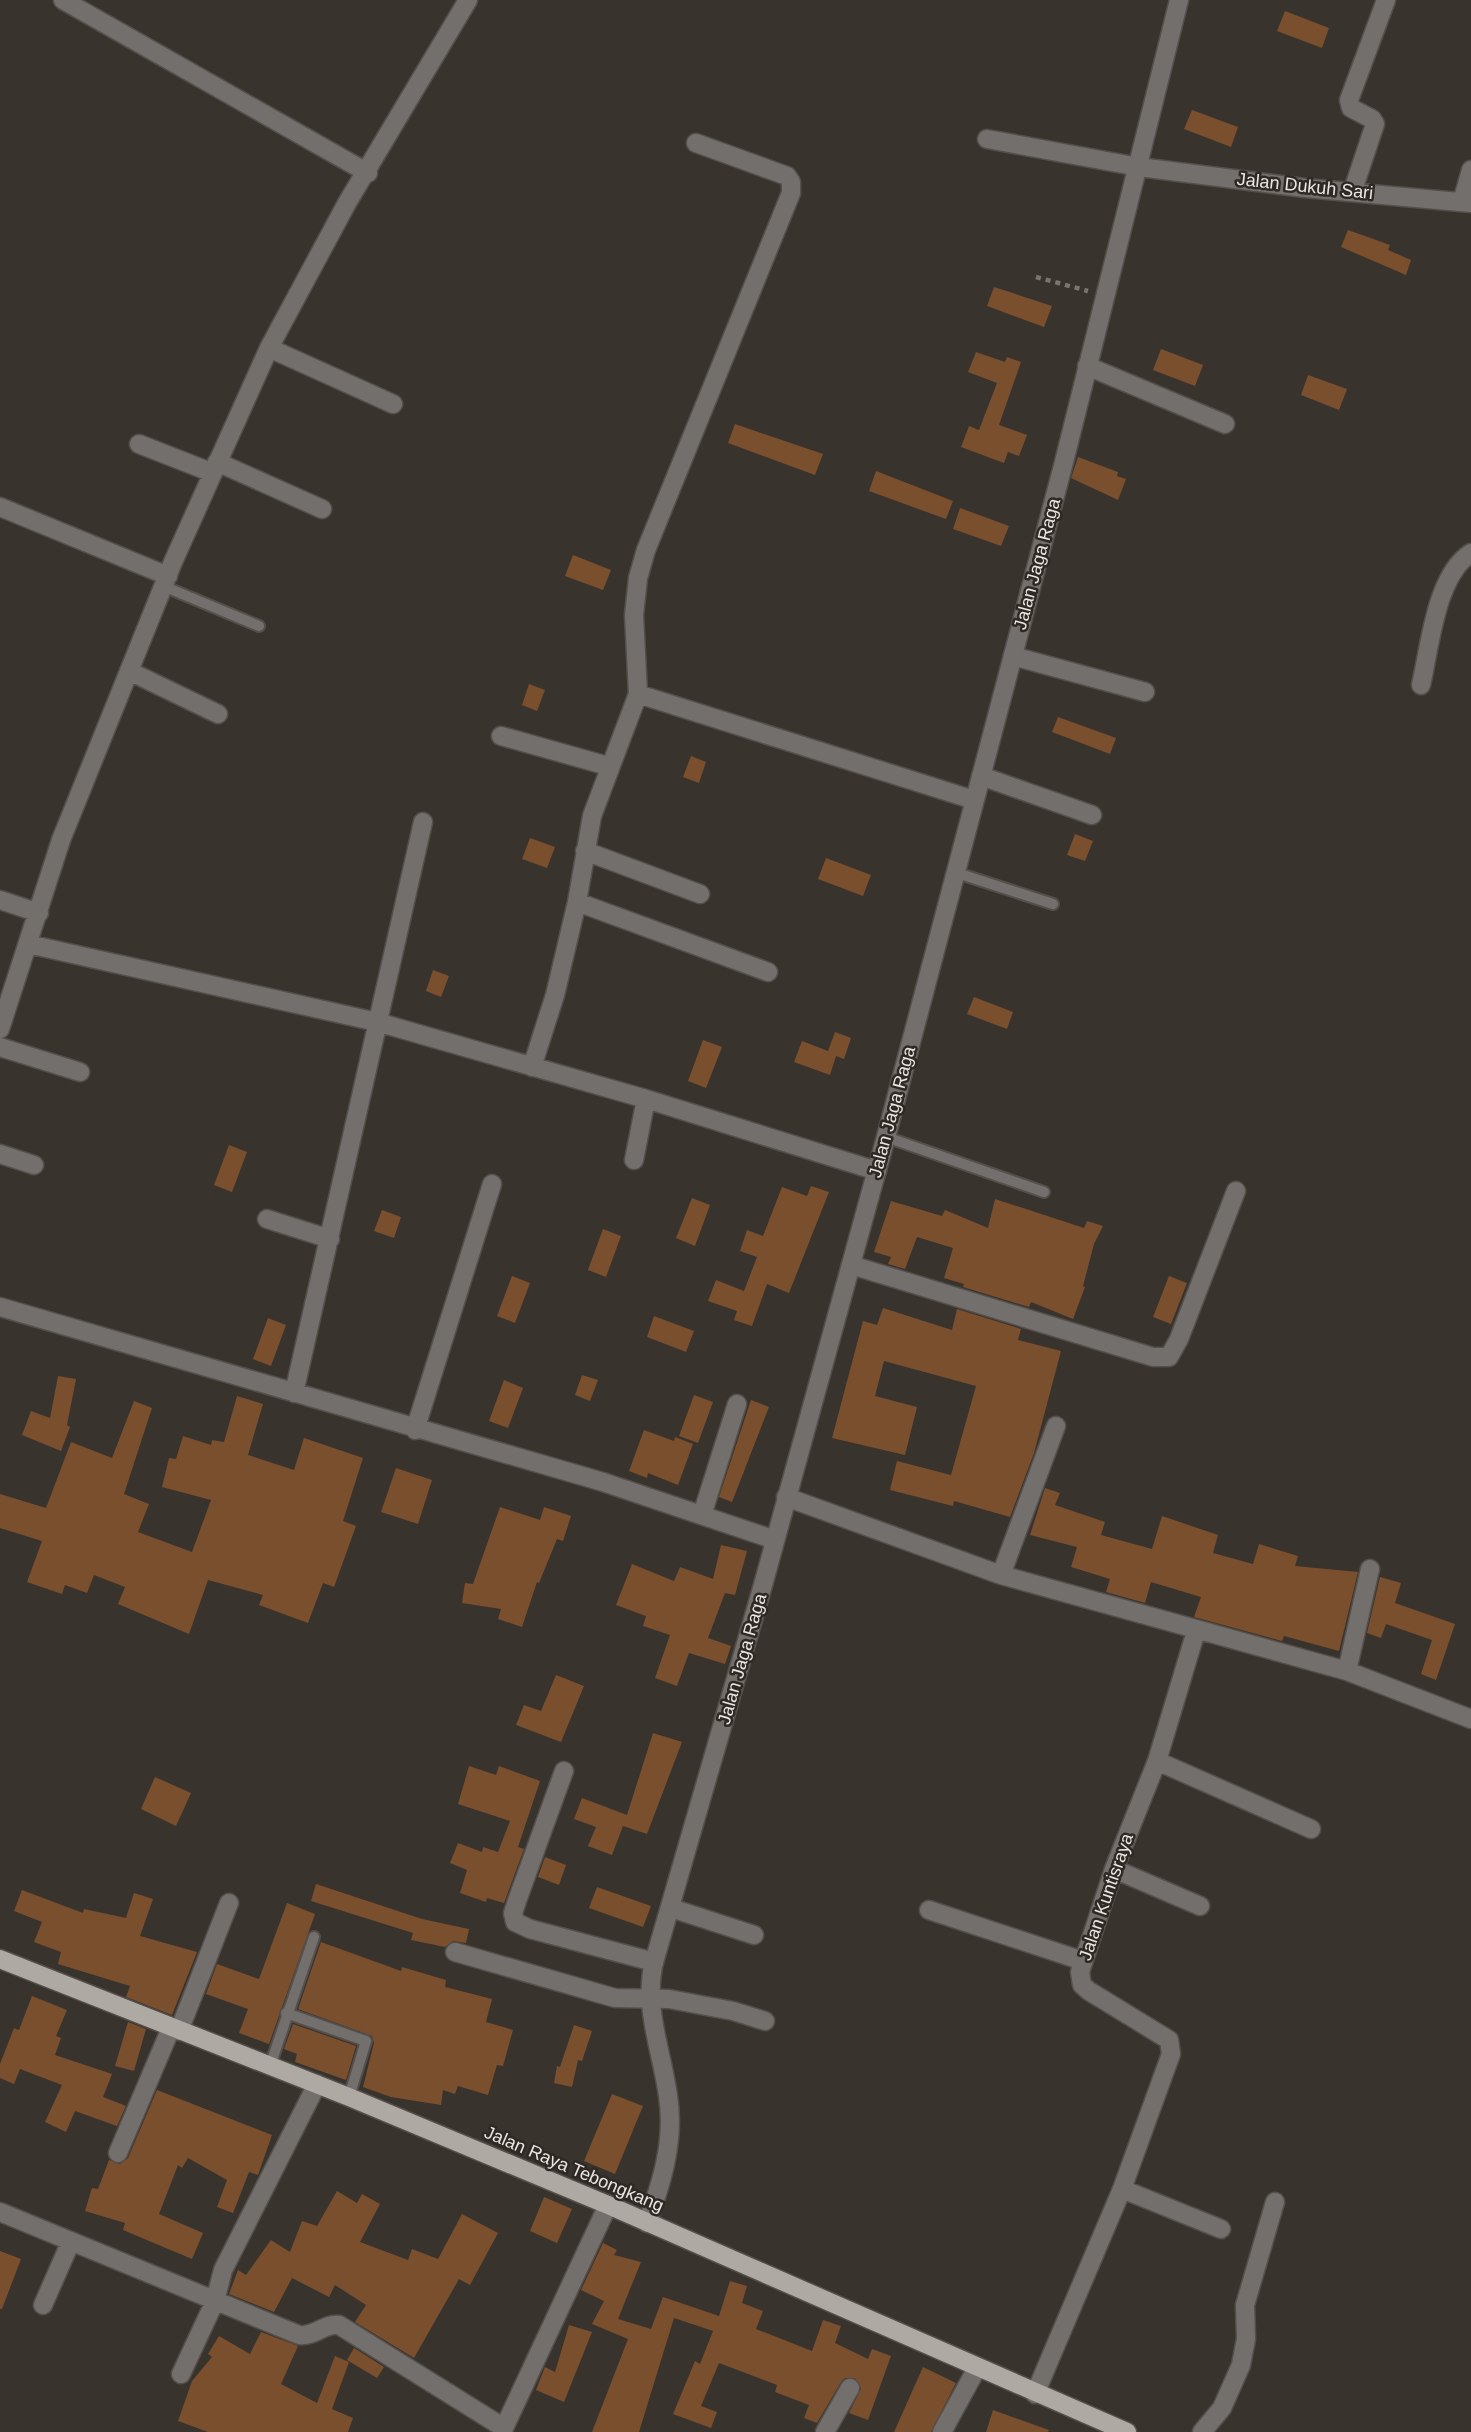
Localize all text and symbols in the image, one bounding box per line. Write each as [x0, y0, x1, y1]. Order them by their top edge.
street label: Jalan Dukuh Sari [1236, 169, 1374, 203]
street label: Jalan Jaga Raga [1010, 495, 1064, 632]
street label: Jalan Jaga Raga [865, 1043, 919, 1180]
street label: Jalan Jaga Raga [714, 1590, 771, 1727]
street label: Jalan Kuntisraya [1075, 1830, 1137, 1963]
street label: Jalan Raya Tebongkang [481, 2122, 667, 2216]

